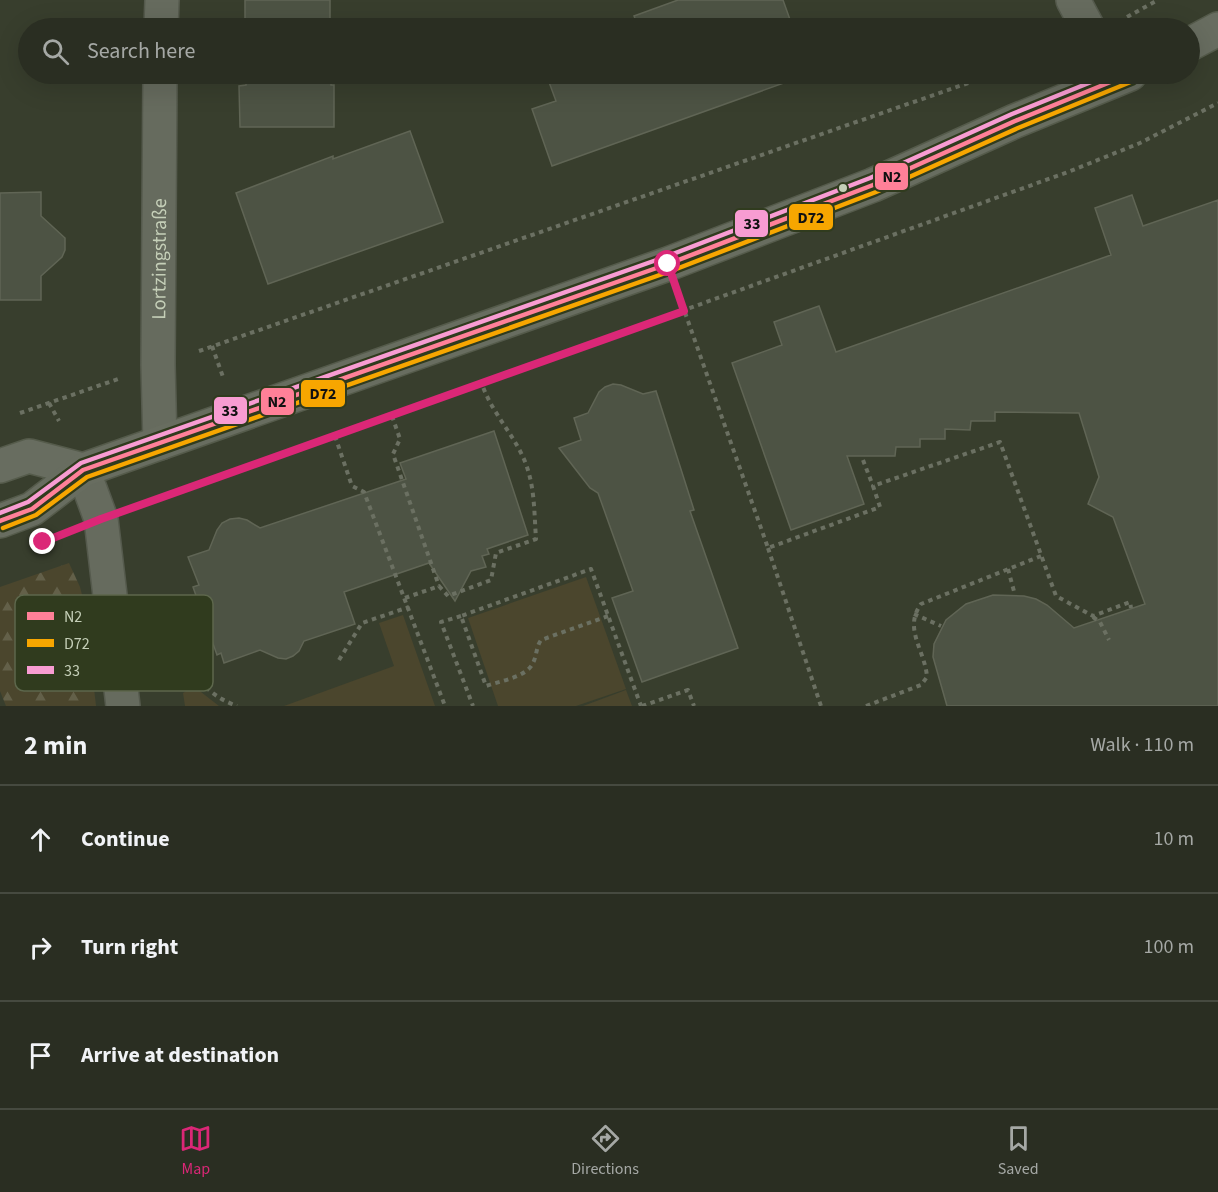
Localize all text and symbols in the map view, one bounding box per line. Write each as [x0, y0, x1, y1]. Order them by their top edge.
search box [18, 18, 1200, 84]
icon: search [39, 35, 72, 68]
text: Search here [87, 35, 195, 67]
line badge: N2 [874, 162, 909, 191]
text: N2 [882, 166, 902, 188]
unlabelled marker [837, 182, 849, 194]
street label: Lortzingstraße [145, 198, 174, 320]
line badge: D72 [788, 203, 834, 231]
text: D72 [797, 207, 825, 229]
line badge: 33 [734, 209, 769, 238]
text: 33 [744, 213, 760, 235]
route start [654, 250, 680, 276]
line badge: D72 [300, 379, 346, 408]
text: D72 [309, 383, 337, 405]
line badge: N2 [260, 387, 295, 416]
text: N2 [267, 391, 287, 413]
line badge: 33 [213, 396, 248, 425]
text: 33 [222, 400, 238, 422]
route end [29, 528, 55, 554]
legend [15, 595, 213, 691]
text: N2 [64, 606, 82, 628]
text: D72 [64, 633, 90, 655]
text: 33 [64, 660, 80, 682]
text: 2 min [24, 727, 87, 764]
text: Walk · 110 m [1090, 731, 1194, 759]
icon: ahead [24, 823, 57, 856]
text: Continue [81, 823, 170, 855]
text: 10 m [1154, 825, 1194, 853]
icon: right [24, 931, 57, 964]
text: Turn right [81, 931, 178, 963]
text: 100 m [1144, 933, 1194, 961]
icon: arrive [24, 1039, 57, 1072]
text: Arrive at destination [81, 1039, 279, 1071]
tab: Map [179, 1122, 212, 1180]
tab: Directions [571, 1122, 639, 1180]
tab: Saved [998, 1122, 1039, 1180]

